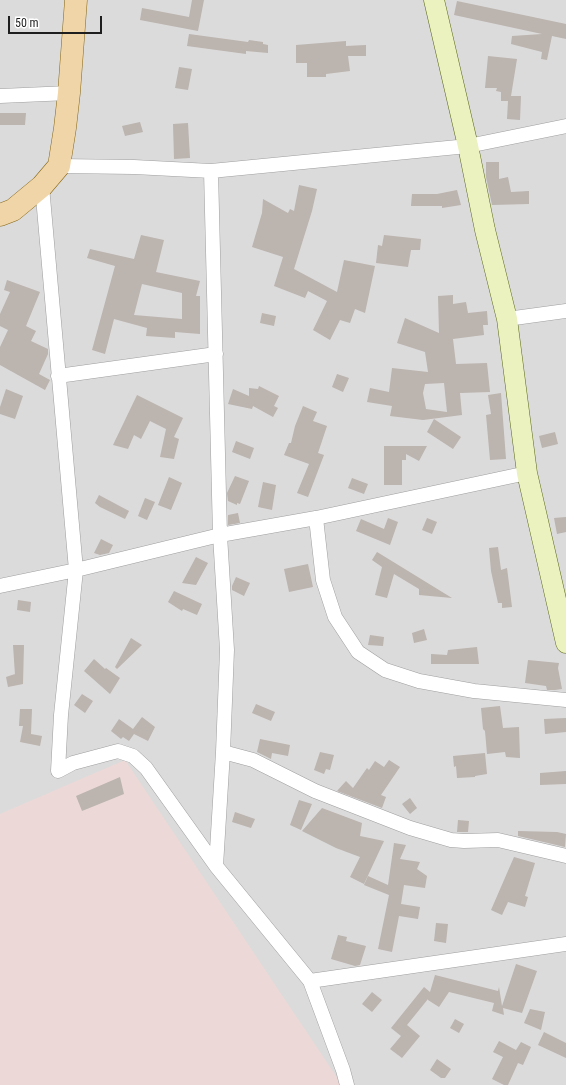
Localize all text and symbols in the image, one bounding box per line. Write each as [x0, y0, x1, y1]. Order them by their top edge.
scale bar [10, 8, 104, 34]
text: 50 m [15, 16, 39, 30]

